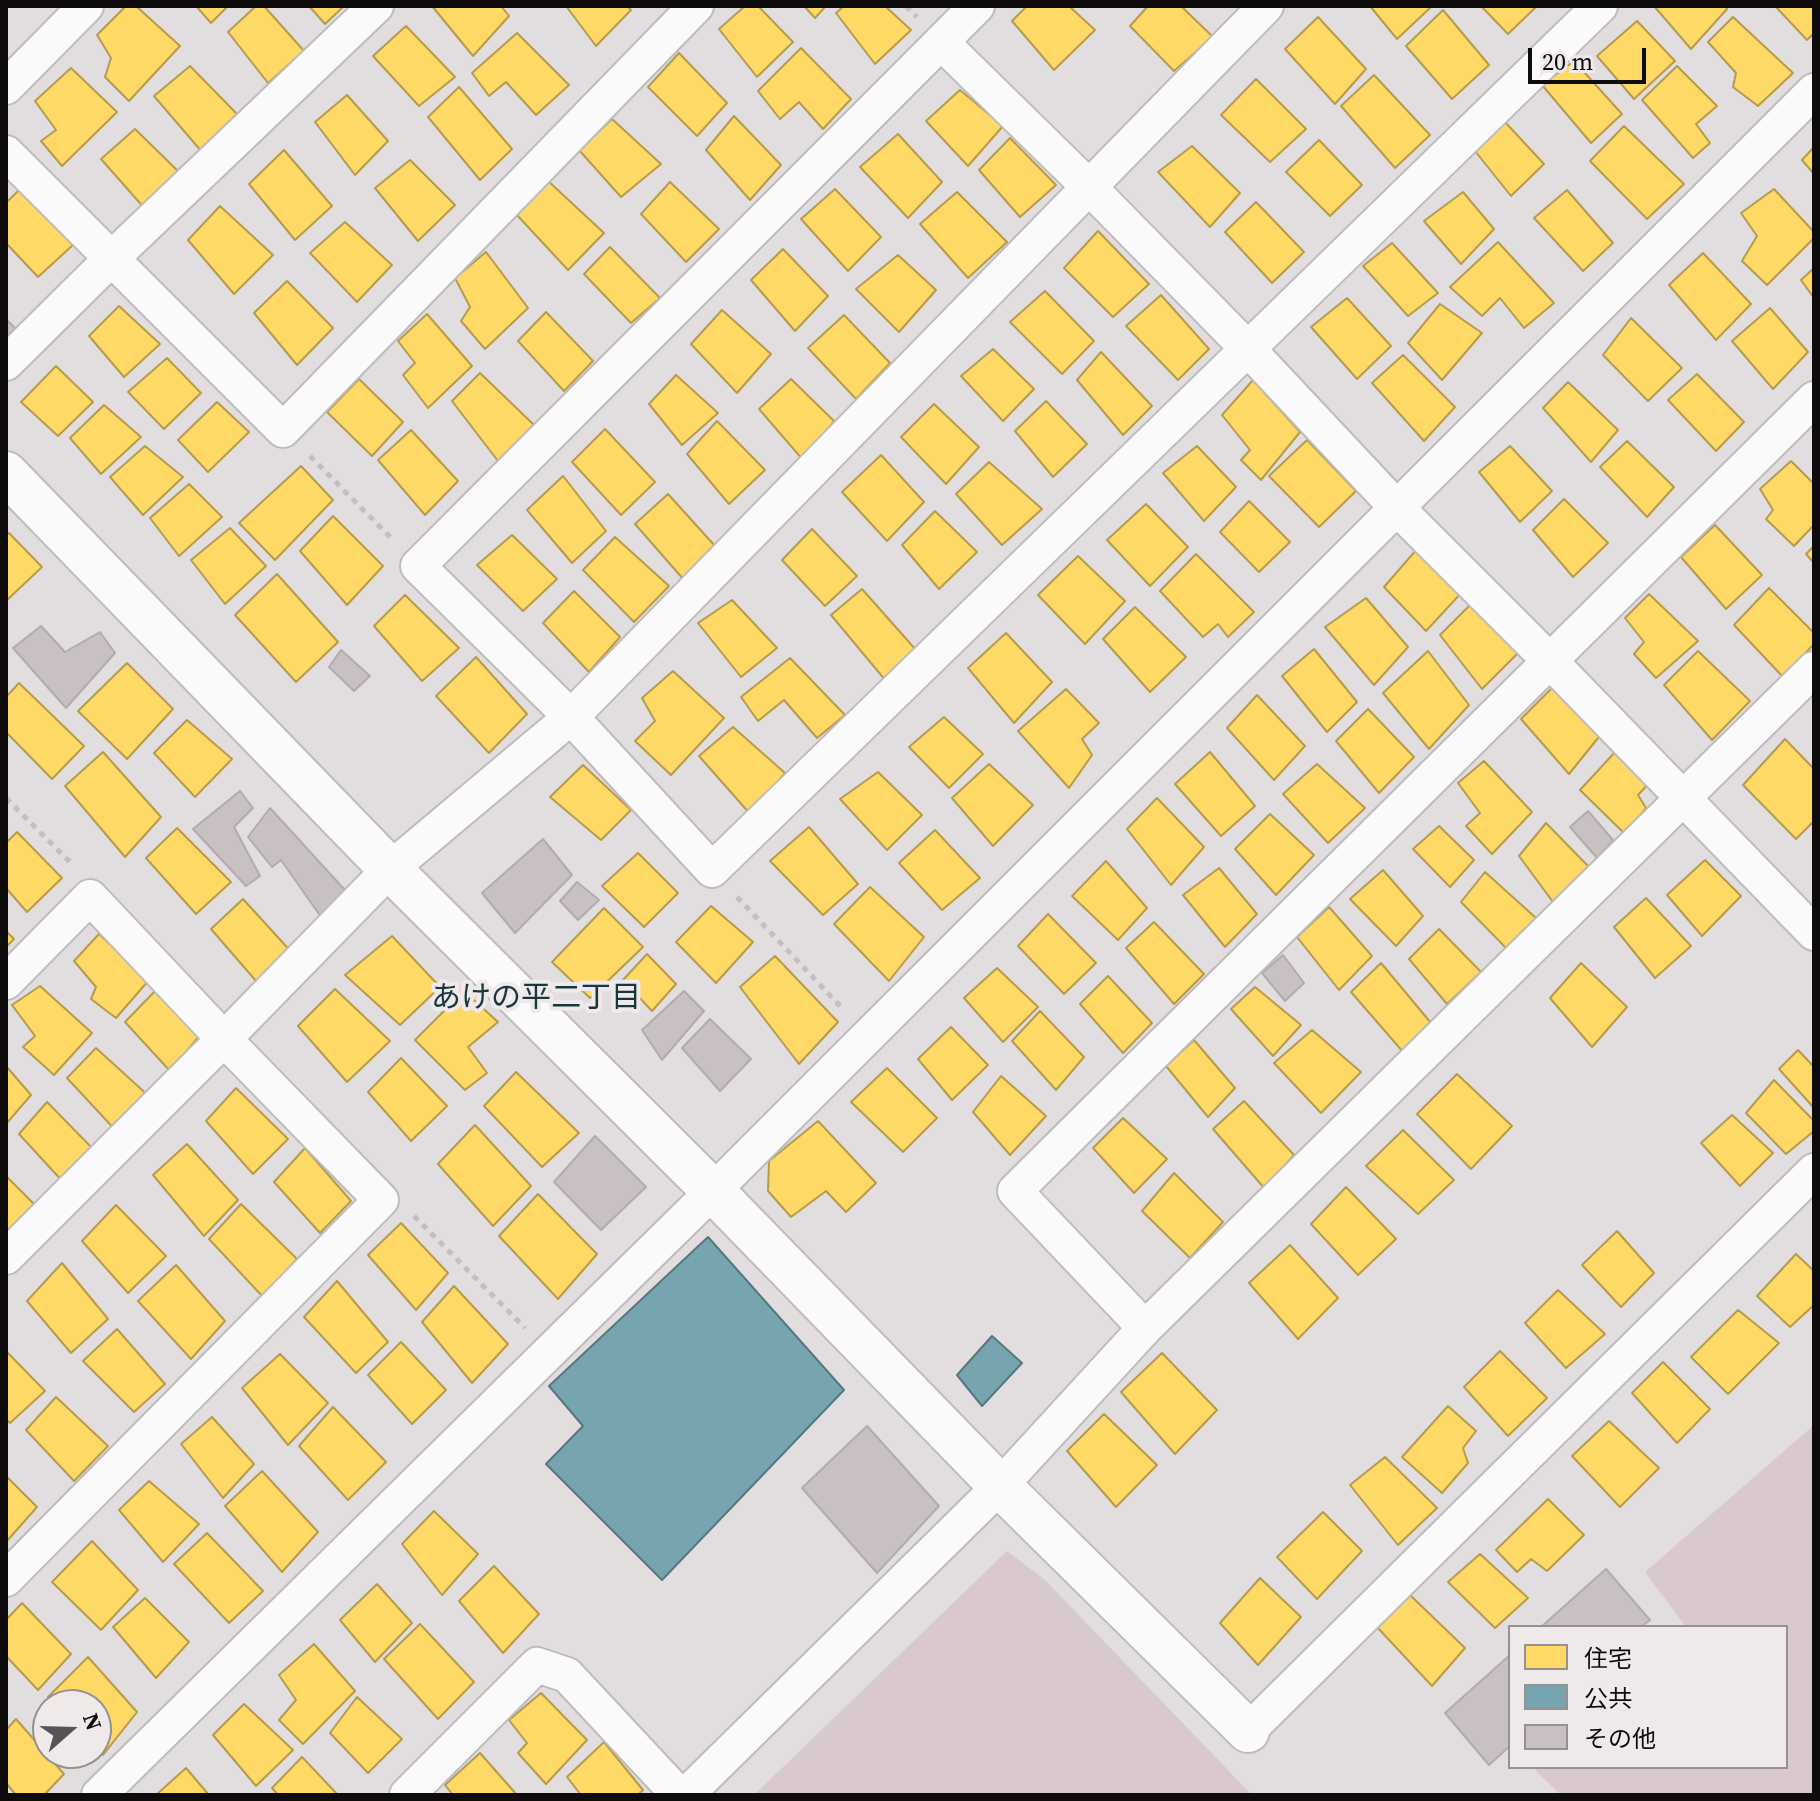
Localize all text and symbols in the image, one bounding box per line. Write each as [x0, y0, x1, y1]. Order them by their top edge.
scale bar [1532, 32, 1650, 82]
text: 20 m [1542, 45, 1593, 78]
district label: あけの平二丁目 [431, 981, 641, 1017]
legend [1508, 1625, 1788, 1769]
text: 住宅 [1584, 1642, 1632, 1675]
text: 公共 [1584, 1682, 1632, 1715]
north arrow [32, 1689, 112, 1769]
text: N [76, 1709, 110, 1734]
text: その他 [1584, 1722, 1656, 1755]

